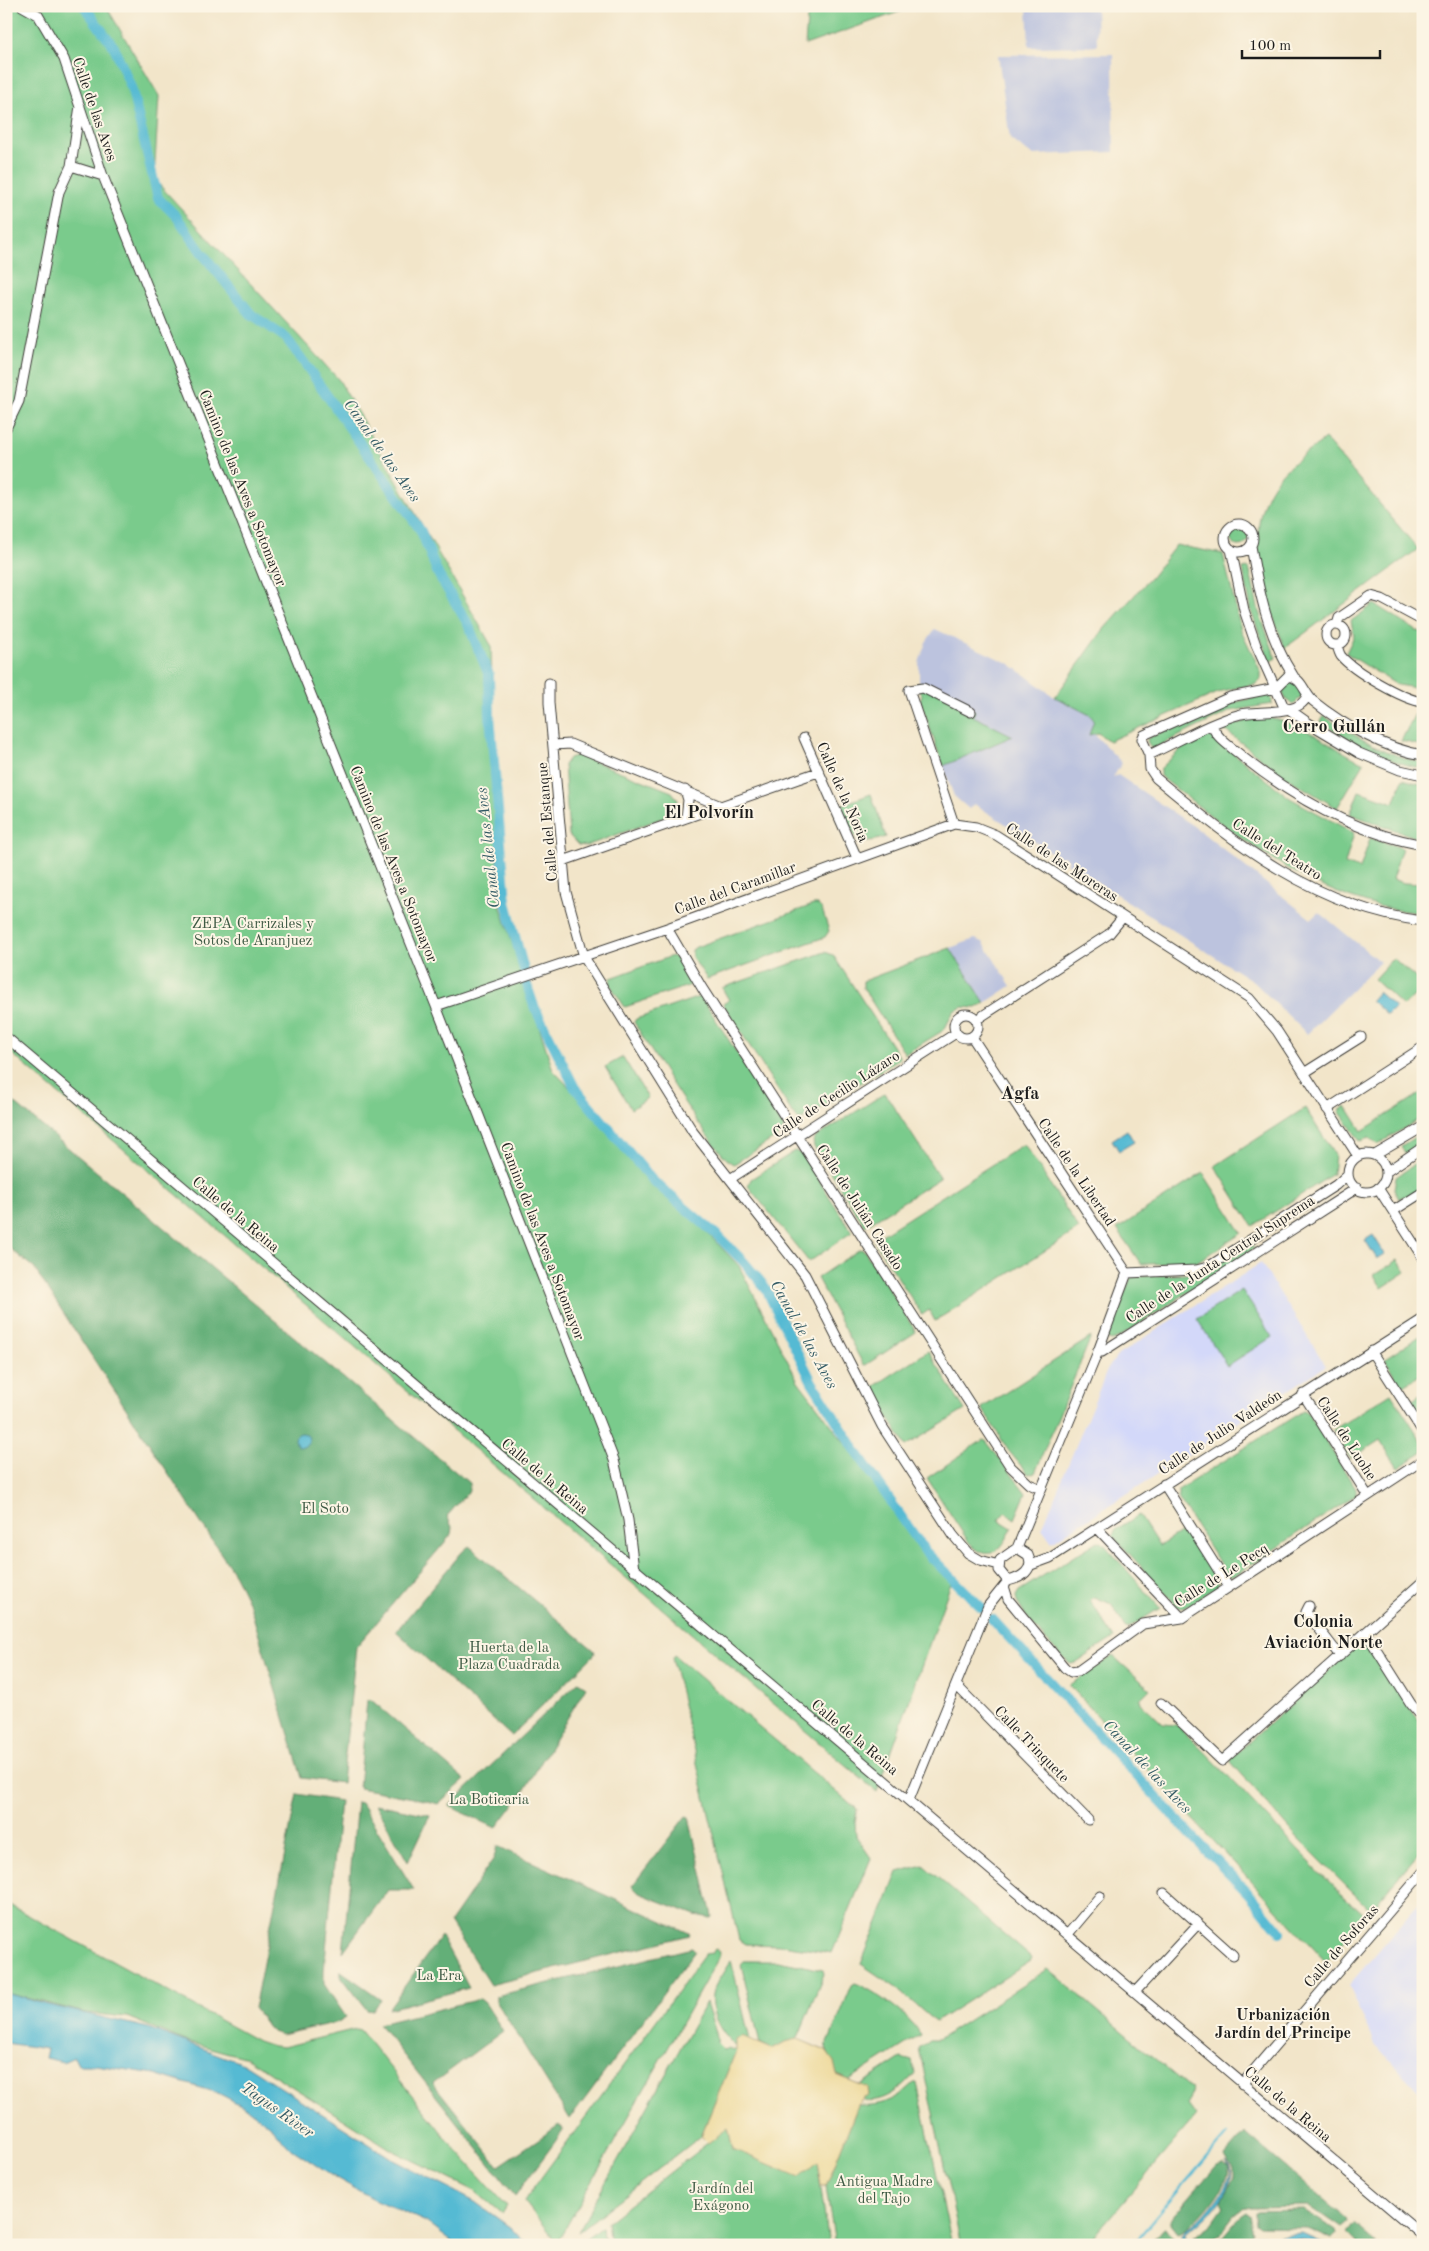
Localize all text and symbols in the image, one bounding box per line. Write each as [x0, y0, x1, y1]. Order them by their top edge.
scale bar [1242, 28, 1379, 60]
text: 100 m [1249, 39, 1291, 54]
street label: Calle de las Aves [69, 56, 118, 163]
street label: Camino de las Aves a Sotomayor [195, 388, 288, 589]
water label: Canal de las Aves [340, 397, 423, 506]
district label: Cerro Gullán [1282, 718, 1386, 736]
street label: Calle de la Noria [813, 740, 871, 845]
street label: Calle del Estanque [536, 761, 561, 882]
street label: Camino de las Aves a Sotomayor [346, 764, 439, 965]
water label: Canal de las Aves [475, 786, 503, 909]
district label: El Polvorín [664, 804, 754, 822]
street label: Calle del Teatro [1229, 817, 1324, 884]
street label: Calle de las Moreras [1002, 821, 1120, 905]
street label: Calle del Caramillar [673, 860, 798, 918]
park label: ZEPA Carrizales y Sotos de Aranjuez [192, 917, 314, 949]
street label: Calle de Cecilio Lázaro [771, 1049, 903, 1142]
district label: Agfa [1001, 1085, 1040, 1103]
street label: Calle de la Libertad [1034, 1116, 1117, 1230]
street label: Camino de las Aves a Sotomayor [497, 1141, 586, 1343]
street label: Calle de Julián Casado [813, 1142, 905, 1273]
street label: Calle de la Reina [189, 1175, 282, 1256]
street label: Calle de la Junta Central Suprema [1124, 1193, 1318, 1327]
water label: Canal de las Aves [767, 1278, 840, 1392]
street label: Calle de Julio Valdeón [1157, 1388, 1285, 1479]
street label: Calle de Luohe [1313, 1394, 1378, 1483]
street label: Calle de la Reina [498, 1437, 591, 1518]
park label: El Soto [301, 1502, 349, 1517]
street label: Calle de Le Pecq [1172, 1541, 1272, 1611]
district label: Colonia Aviación Norte [1263, 1613, 1383, 1652]
park label: Huerta de la Plaza Cuadrada [458, 1641, 561, 1673]
street label: Calle de la Reina [808, 1698, 901, 1779]
street label: Calle Trinquete [991, 1704, 1071, 1786]
water label: Canal de las Aves [1099, 1717, 1194, 1817]
park label: La Boticaria [449, 1793, 530, 1808]
street label: Calle de Soforas [1302, 1903, 1382, 1991]
park label: La Era [416, 1969, 462, 1984]
district label: Urbanización Jardín del Principe [1215, 2008, 1351, 2042]
street label: Calle de la Reina [1241, 2065, 1334, 2146]
water label: Tagus River [238, 2080, 317, 2142]
park label: Antigua Madre del Tajo [835, 2175, 933, 2207]
park label: Jardín del Exágono [689, 2182, 753, 2214]

